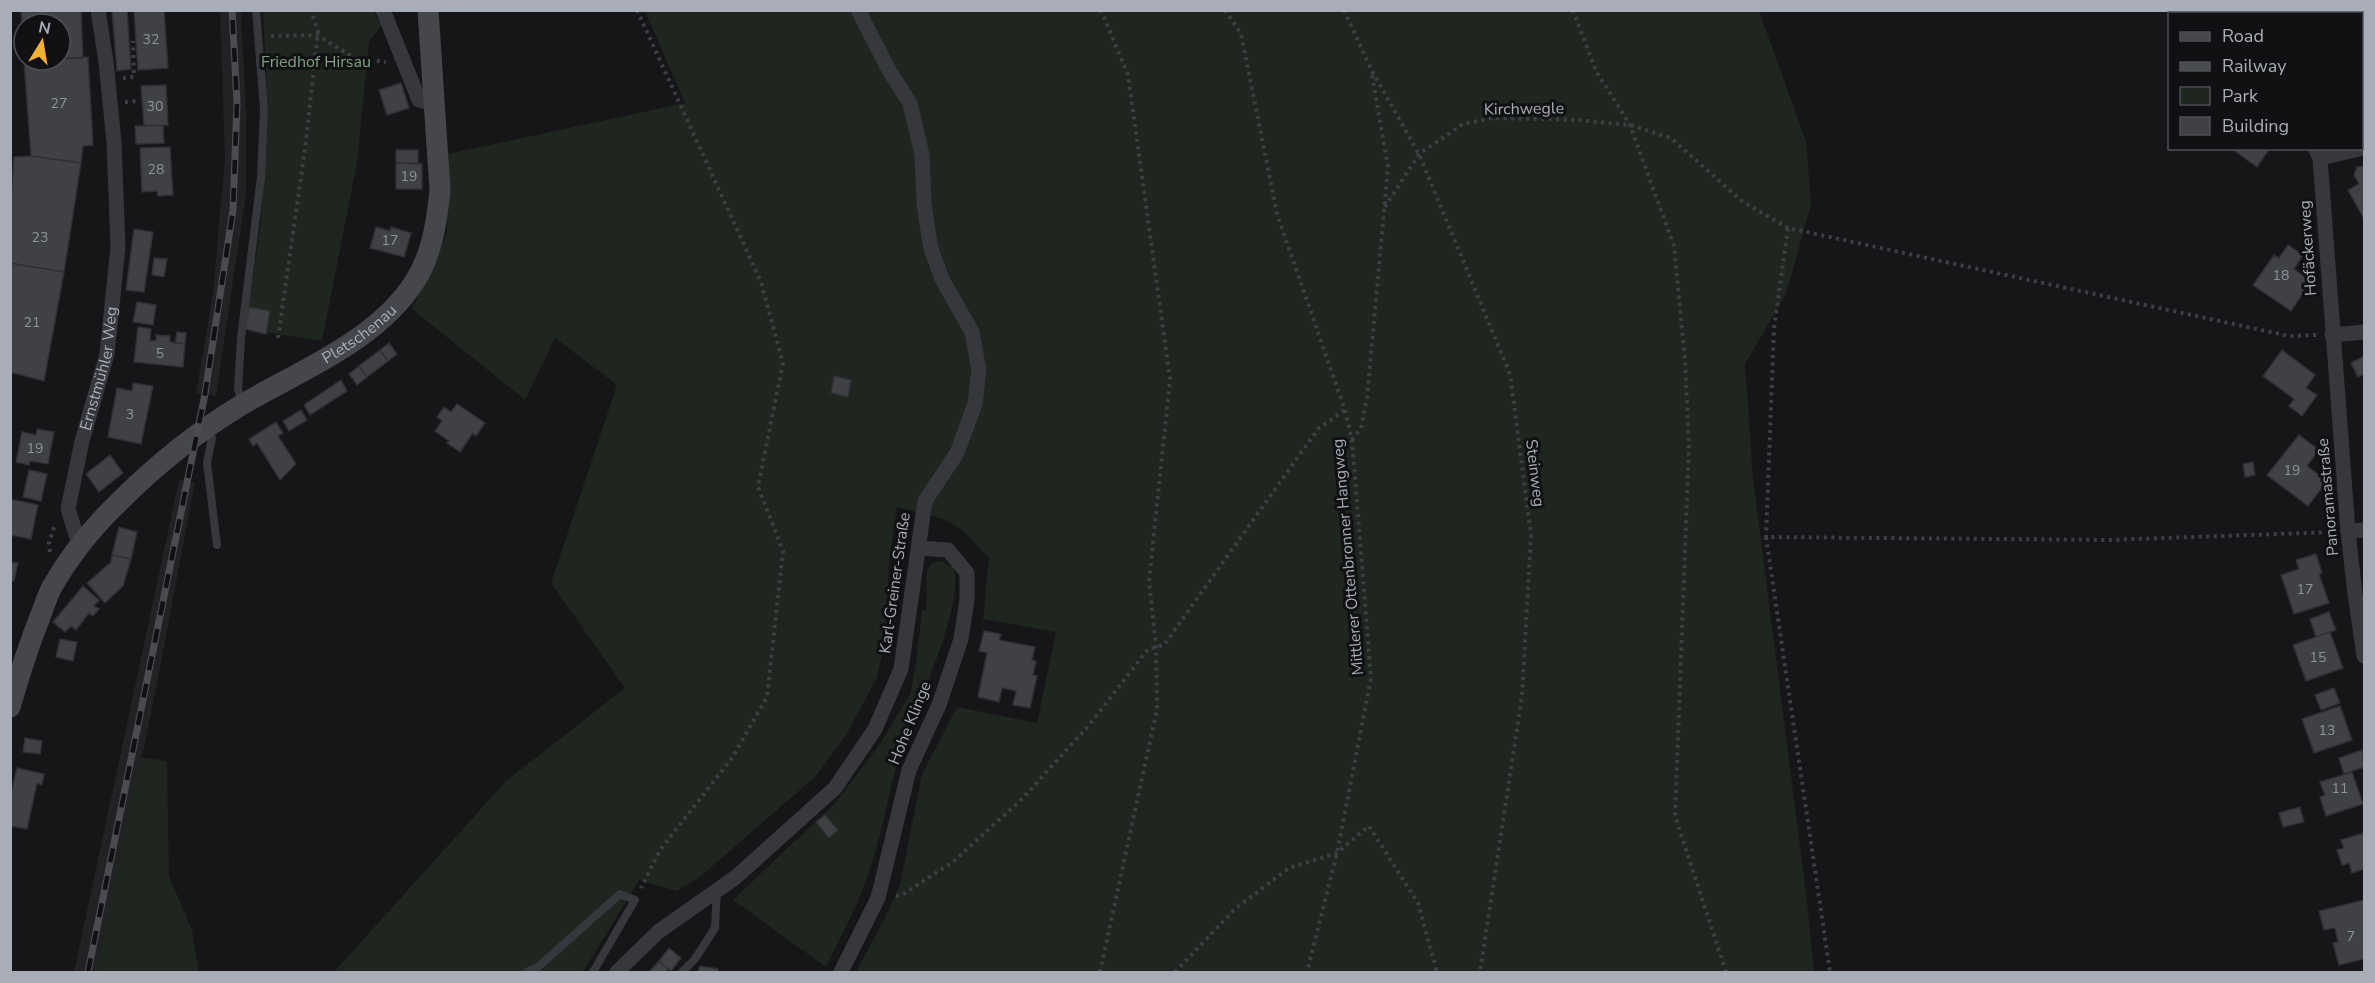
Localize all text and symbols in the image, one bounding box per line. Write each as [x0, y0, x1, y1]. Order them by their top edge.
north arrow [12, 12, 72, 72]
legend [2168, 12, 2363, 150]
text: N [37, 16, 53, 40]
text: Road [2222, 24, 2264, 48]
house number: 32 [143, 30, 159, 49]
park label: Friedhof Hirsau [261, 51, 371, 73]
text: Railway [2222, 54, 2287, 78]
text: Park [2222, 84, 2259, 108]
house number: 27 [51, 94, 67, 113]
house number: 30 [147, 97, 163, 116]
street label: Kirchwegle [1484, 97, 1564, 121]
text: Building [2222, 114, 2289, 138]
house number: 28 [148, 160, 164, 179]
house number: 19 [401, 167, 417, 186]
street label: Hofäckerweg [2294, 199, 2322, 297]
house number: 23 [32, 228, 48, 247]
house number: 17 [382, 231, 398, 250]
house number: 18 [2273, 266, 2289, 285]
street label: Pletschenau [318, 300, 402, 369]
street label: Ernstmühler Weg [75, 306, 123, 433]
house number: 21 [24, 313, 40, 332]
house number: 5 [156, 344, 164, 363]
house number: 3 [126, 405, 134, 424]
street label: Panoramastraße [2312, 437, 2344, 557]
street label: Mittlerer Ottenbronner Hangweg [1327, 438, 1369, 676]
street label: Steinweg [1520, 438, 1550, 508]
house number: 19 [27, 439, 43, 458]
house number: 19 [2284, 461, 2300, 480]
street label: Karl-Greiner-Straße [874, 511, 916, 655]
house number: 17 [2297, 580, 2313, 599]
house number: 15 [2310, 648, 2326, 667]
street label: Hohe Klinge [883, 678, 937, 768]
house number: 13 [2319, 721, 2335, 740]
house number: 11 [2332, 779, 2348, 798]
house number: 7 [2347, 927, 2355, 946]

